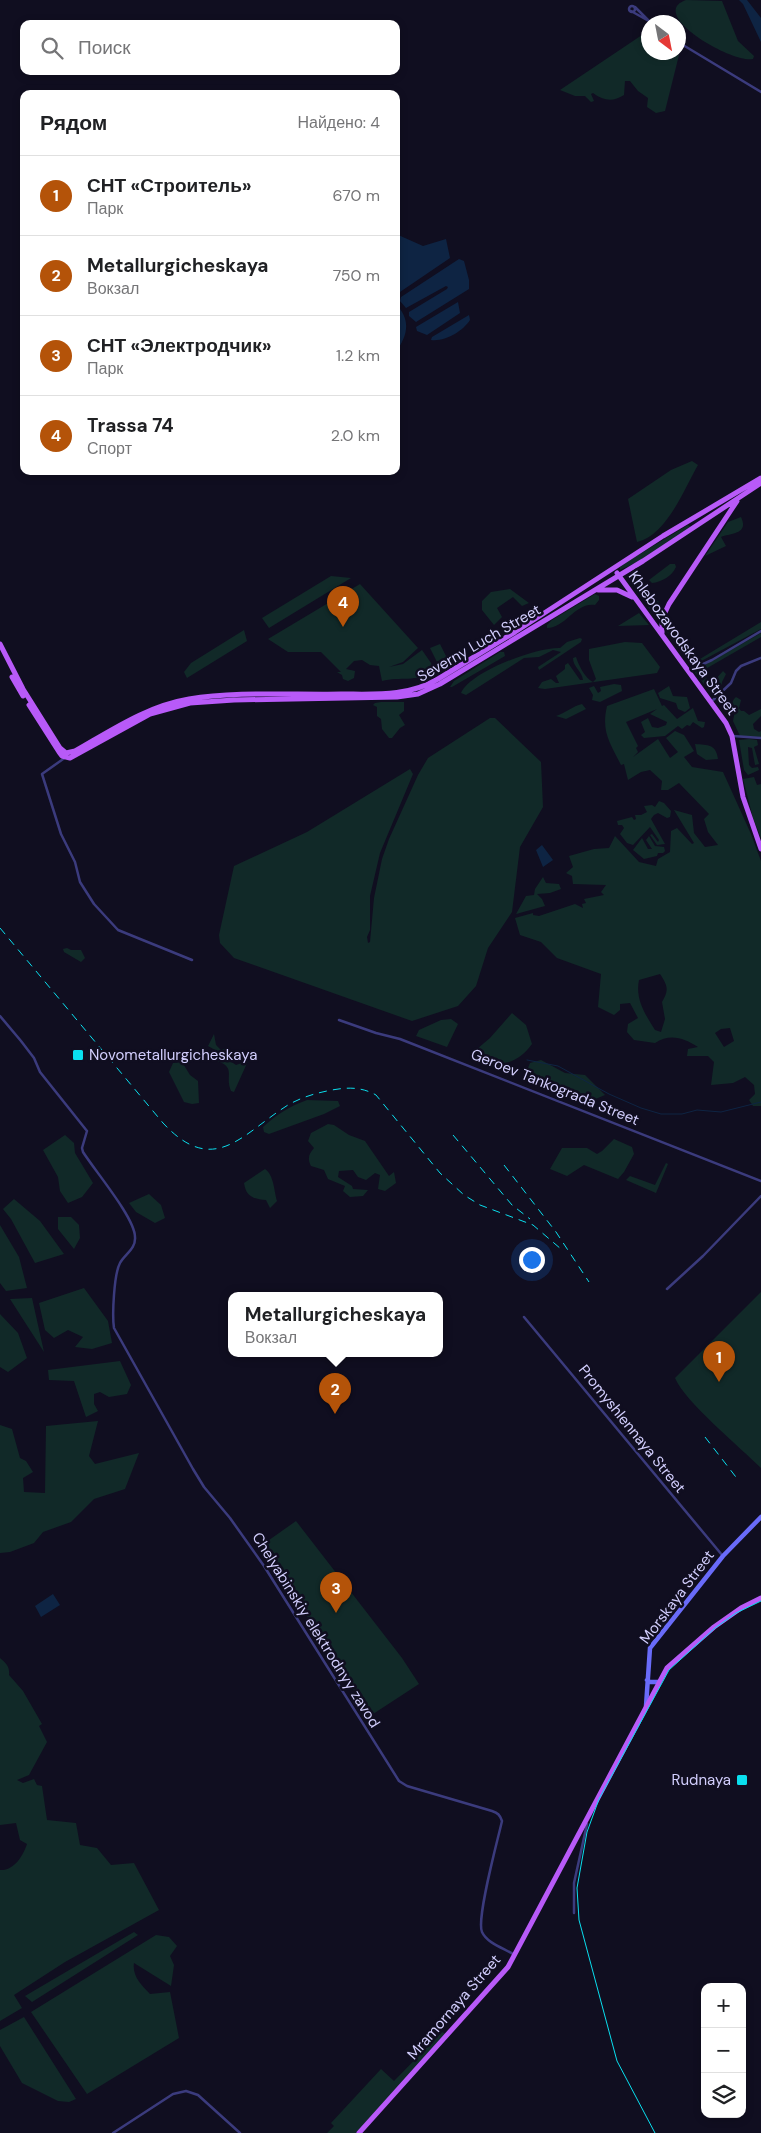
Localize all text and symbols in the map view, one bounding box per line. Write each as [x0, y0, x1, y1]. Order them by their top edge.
north arrow [641, 15, 686, 60]
search box [20, 20, 400, 75]
icon: search [38, 34, 66, 62]
text: Поиск [78, 35, 131, 60]
text: Рядом [40, 109, 107, 137]
text: Найдено: 4 [297, 112, 380, 133]
text: СНТ «Строитель» [87, 173, 252, 198]
text: 1 [53, 185, 59, 206]
text: 670 m [333, 185, 380, 206]
text: Парк [87, 198, 123, 219]
text: Metallurgicheskaya [87, 253, 269, 278]
text: 2 [51, 265, 61, 286]
text: 750 m [333, 265, 380, 286]
text: Вокзал [87, 278, 139, 299]
text: СНТ «Электродчик» [87, 333, 272, 358]
text: 3 [51, 345, 61, 366]
text: 1.2 km [336, 345, 380, 366]
text: Парк [87, 358, 123, 379]
text: Trassa 74 [87, 413, 174, 438]
text: 4 [51, 425, 61, 446]
text: 2.0 km [331, 425, 380, 446]
text: Спорт [87, 438, 132, 459]
street label: Khlebozavodskaya Street [624, 567, 742, 719]
pin: 4 [327, 586, 359, 627]
street label: Severny Luch Street [414, 599, 544, 687]
street label: Geroev Tankograda Street [468, 1044, 642, 1130]
place label: Novometallurgicheskaya [89, 1045, 257, 1065]
marker: Novometallurgicheskaya [71, 1048, 85, 1062]
your location [519, 1247, 545, 1273]
popup [228, 1292, 443, 1357]
text: Metallurgicheskaya [245, 1302, 426, 1327]
text: Вокзал [245, 1327, 297, 1348]
pin: 1 [703, 1341, 735, 1382]
street label: Promyshlennaya Street [574, 1361, 690, 1497]
pin: 2 [319, 1373, 351, 1414]
street label: Chelyabinskiy elektrodnyy zavod [247, 1528, 385, 1732]
street label: Morskaya Street [635, 1546, 719, 1648]
pin: 3 [320, 1572, 352, 1613]
place label: Rudnaya [672, 1770, 731, 1790]
marker: Rudnaya [735, 1773, 749, 1787]
street label: Mramornaya Street [403, 1950, 505, 2064]
map controls [701, 1983, 746, 2118]
button: + [701, 1983, 746, 2028]
button: − [701, 2028, 746, 2073]
button: layers [701, 2073, 746, 2118]

